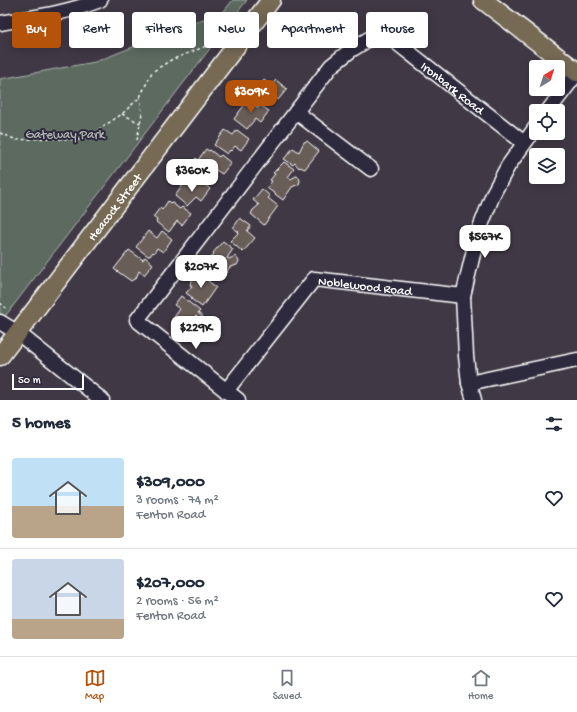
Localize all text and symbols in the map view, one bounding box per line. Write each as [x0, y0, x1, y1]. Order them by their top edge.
chip: Buy [12, 12, 61, 48]
chip: Rent [69, 12, 124, 48]
chip: Filters [132, 12, 196, 48]
chip: New [204, 12, 259, 48]
chip: Apartment [267, 12, 358, 48]
chip: House [366, 12, 428, 48]
street label: Ironbark Road [417, 59, 487, 120]
north arrow [529, 60, 565, 96]
map controls [529, 60, 565, 184]
pin: $309K [223, 80, 279, 114]
text: $309K [234, 85, 268, 100]
button: locate [529, 104, 565, 140]
park label: Gateway Park [26, 128, 106, 143]
button: layers [529, 148, 565, 184]
pin: $360K [164, 159, 220, 193]
text: $360K [175, 164, 209, 179]
street label: Heacock Street [86, 170, 147, 245]
pin: $567K [457, 225, 513, 259]
text: $567K [468, 230, 502, 245]
pin: $207K [173, 255, 229, 289]
text: $207K [184, 260, 218, 275]
street label: Noblewood Road [317, 275, 414, 300]
pin: $229K [168, 316, 224, 350]
text: $229K [180, 321, 212, 336]
scale bar [12, 372, 84, 391]
text: 50 m [18, 375, 40, 387]
icon: filters [543, 413, 565, 435]
text: 5 homes [12, 414, 70, 434]
text: $309,000 [136, 473, 205, 493]
icon: home [44, 474, 92, 522]
icon: heart [543, 487, 565, 509]
text: 3 rooms · 74 m² [136, 493, 219, 508]
text: Fenton Road [136, 508, 205, 523]
text: $207,000 [136, 574, 205, 594]
icon: home [44, 575, 92, 623]
icon: heart [543, 588, 565, 610]
text: 2 rooms · 56 m² [136, 594, 219, 609]
text: Fenton Road [136, 609, 205, 624]
tab: Map [84, 667, 106, 703]
tab: Saved [273, 667, 301, 703]
tab: Home [468, 667, 493, 703]

